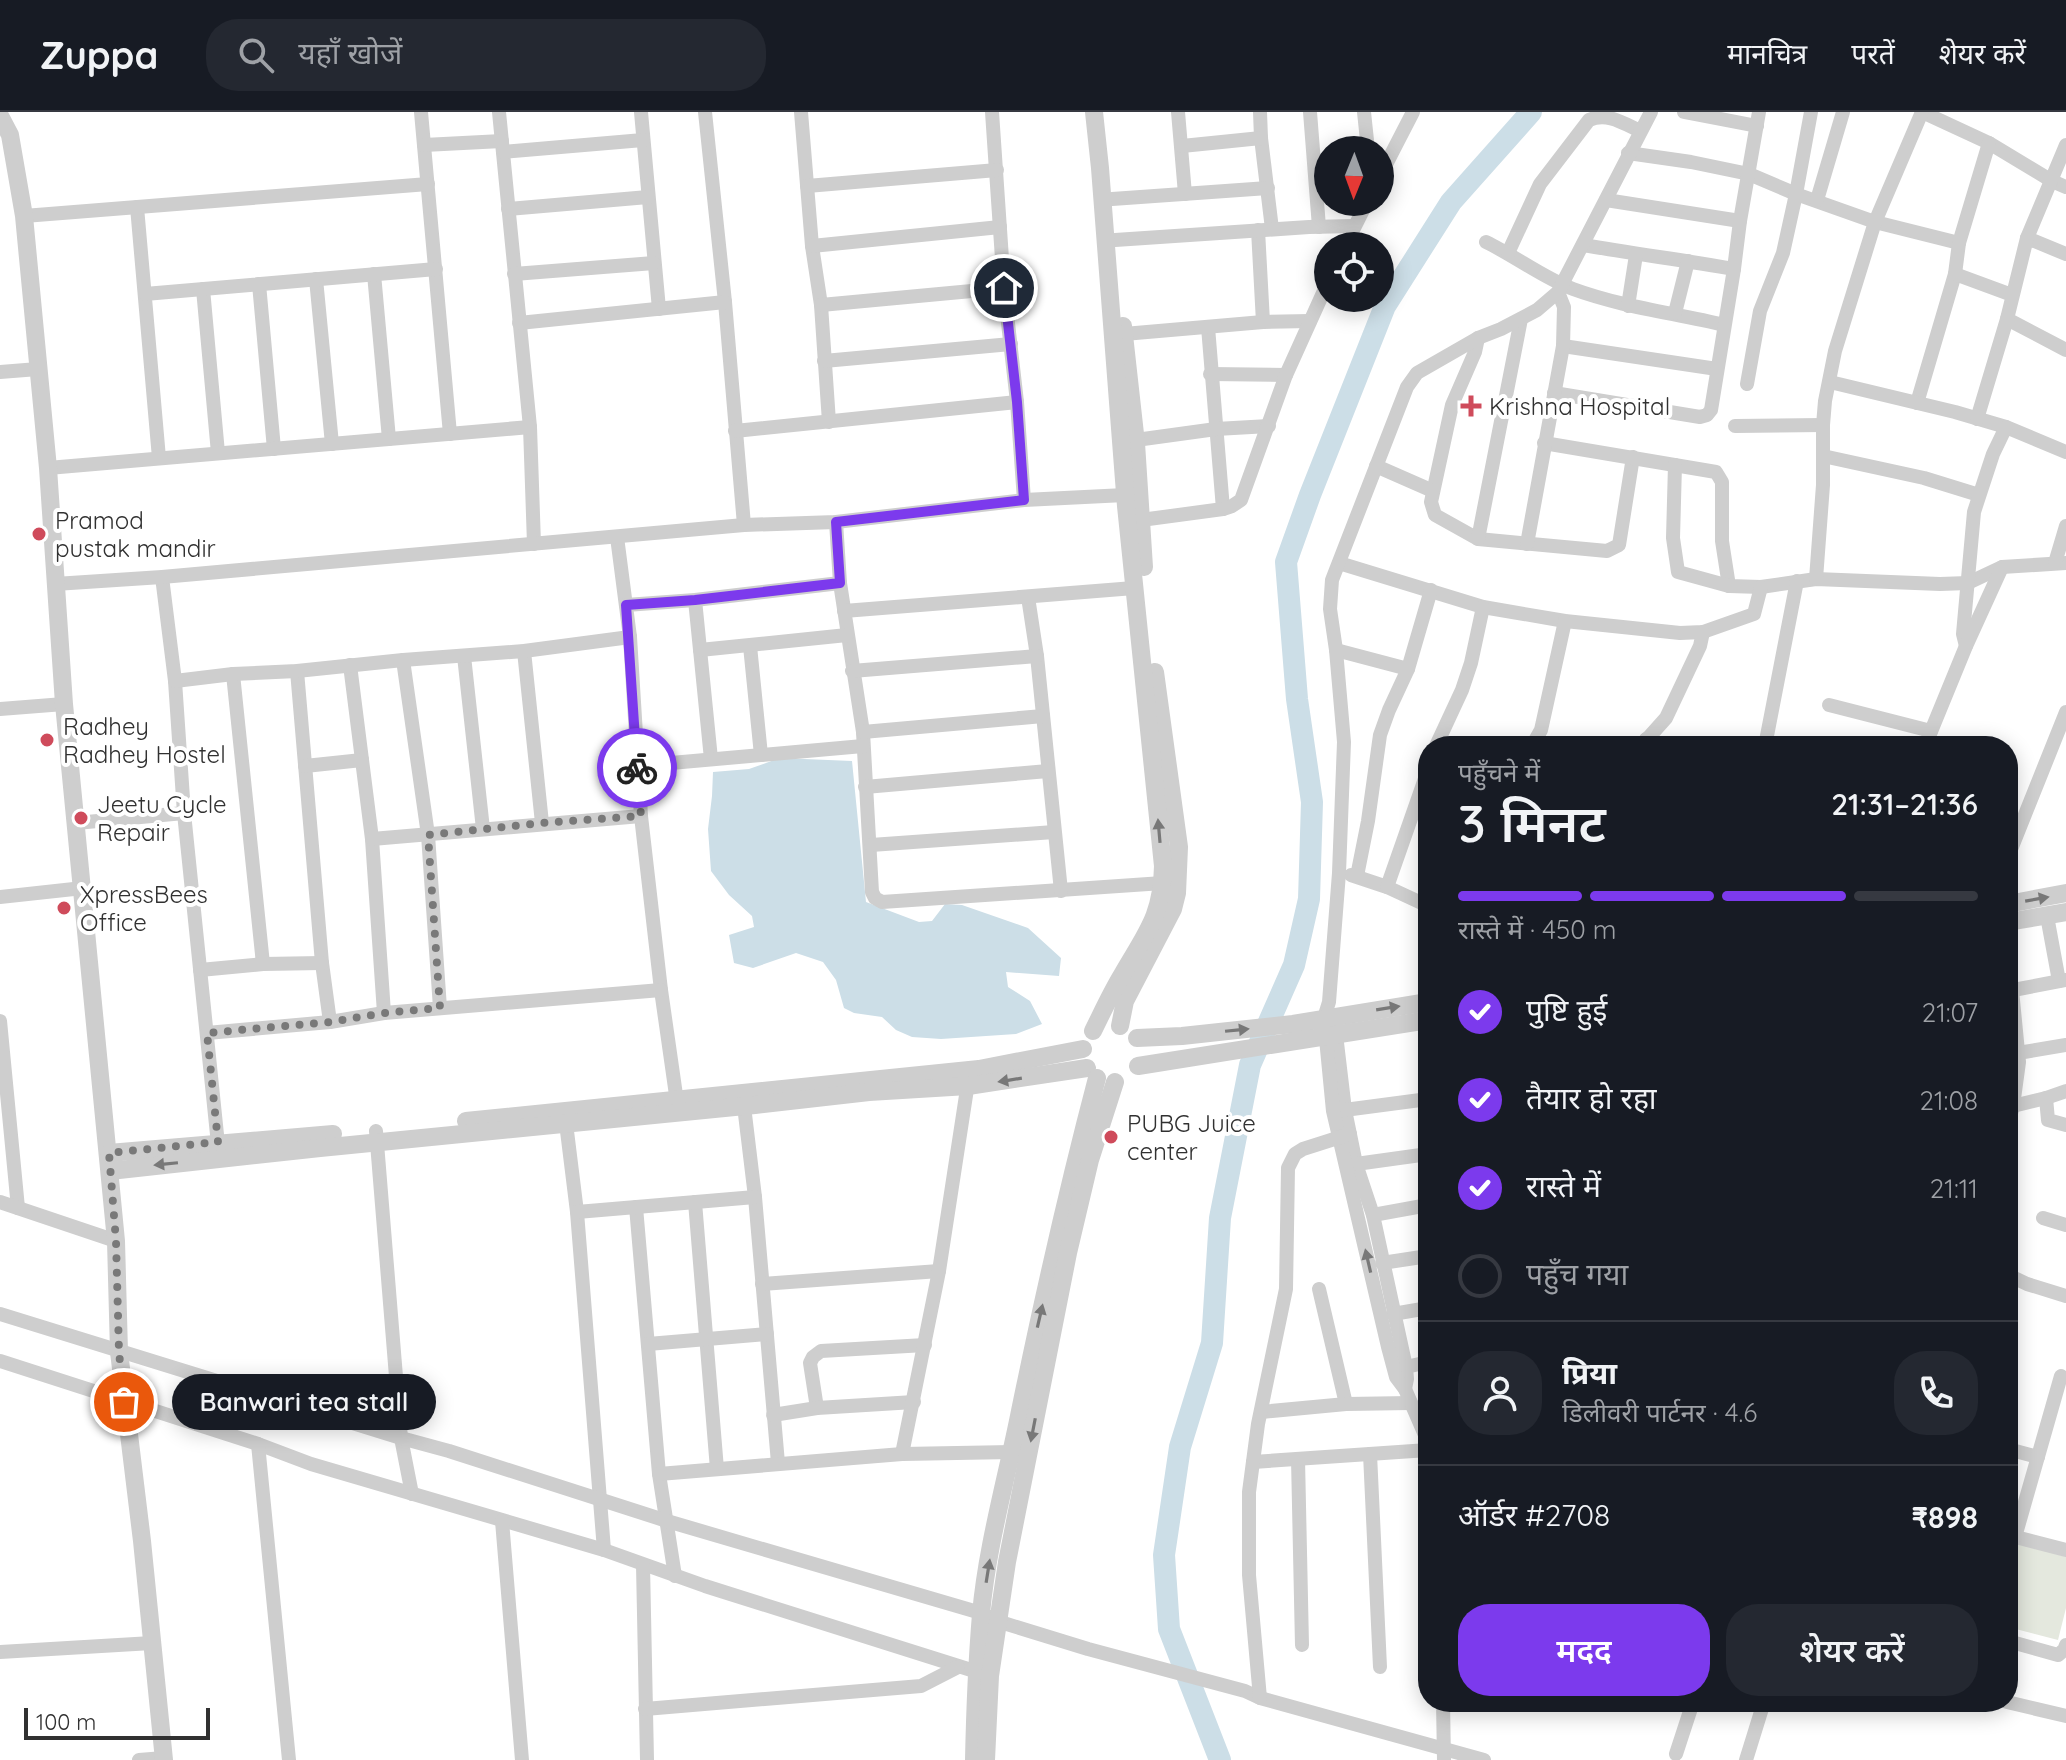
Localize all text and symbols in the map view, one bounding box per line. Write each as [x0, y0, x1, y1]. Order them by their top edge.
search box [206, 19, 766, 91]
text: Zuppa [40, 31, 158, 79]
icon: search [234, 33, 278, 77]
text: यहाँ खोजें [298, 34, 402, 72]
text: मानचित्र [1727, 36, 1807, 71]
text: परतें [1851, 36, 1895, 71]
text: शेयर करें [1939, 36, 2026, 71]
north arrow [1314, 136, 1394, 216]
map controls [1314, 136, 1394, 312]
button: locate [1314, 232, 1394, 312]
pin [970, 254, 1038, 322]
icon: home [982, 266, 1026, 310]
place label: Krishna Hospital [1489, 391, 1670, 421]
marker: Krishna Hospital [1460, 395, 1482, 417]
place label: Pramod pustak mandir [55, 505, 216, 563]
marker: Pramod pustak mandir [30, 525, 48, 543]
place label: Radhey Radhey Hostel [63, 711, 226, 769]
courier [597, 728, 677, 808]
marker: Radhey Radhey Hostel [38, 731, 56, 749]
icon: bike [615, 746, 659, 790]
text: पहुँचने में [1458, 756, 1540, 789]
text: 21:31–21:36 [1831, 785, 1978, 823]
place label: Jeetu Cycle Repair [97, 789, 227, 847]
text: 3 मिनट [1458, 790, 1606, 855]
marker: Jeetu Cycle Repair [72, 809, 90, 827]
one-way arrow [1153, 818, 1166, 843]
place label: XpressBees Office [80, 879, 208, 937]
one-way arrow [2025, 892, 2050, 904]
marker: XpressBees Office [55, 899, 73, 917]
text: रास्ते में · 450 m [1458, 913, 1617, 946]
icon: check [1458, 990, 1502, 1034]
text: पुष्टि हुई [1526, 991, 1607, 1029]
text: 21:07 [1922, 996, 1978, 1029]
one-way arrow [1376, 1001, 1401, 1014]
one-way arrow [1225, 1024, 1250, 1037]
one-way arrow [997, 1074, 1022, 1087]
icon: check [1458, 1078, 1502, 1122]
text: तैयार हो रहा [1526, 1079, 1657, 1117]
text: 21:08 [1920, 1084, 1978, 1117]
place label: PUBG Juice center [1127, 1108, 1256, 1166]
marker: PUBG Juice center [1102, 1128, 1120, 1146]
one-way arrow [154, 1158, 179, 1171]
icon: check [1458, 1166, 1502, 1210]
text: रास्ते में [1526, 1167, 1601, 1205]
text: 21:11 [1930, 1172, 1978, 1205]
one-way arrow [1361, 1248, 1374, 1273]
text: पहुँच गया [1526, 1255, 1628, 1293]
one-way arrow [1034, 1303, 1047, 1328]
button: person [1458, 1351, 1542, 1435]
button: phone [1894, 1351, 1978, 1435]
text: प्रिया [1562, 1354, 1617, 1392]
pin [90, 1368, 158, 1436]
callout: Banwari tea stall [172, 1374, 436, 1430]
icon: bag [102, 1380, 146, 1424]
text: Banwari tea stall [199, 1385, 409, 1418]
text: डिलीवरी पार्टनर · 4.6 [1562, 1396, 1757, 1429]
one-way arrow [1027, 1418, 1039, 1443]
text: ऑर्डर #2708 [1458, 1496, 1610, 1534]
text: ₹898 [1911, 1498, 1978, 1536]
one-way arrow [982, 1558, 994, 1583]
button: मदद [1458, 1604, 1710, 1696]
button: शेयर करें [1726, 1604, 1978, 1696]
scale bar [24, 1704, 210, 1740]
text: 100 m [36, 1708, 96, 1736]

